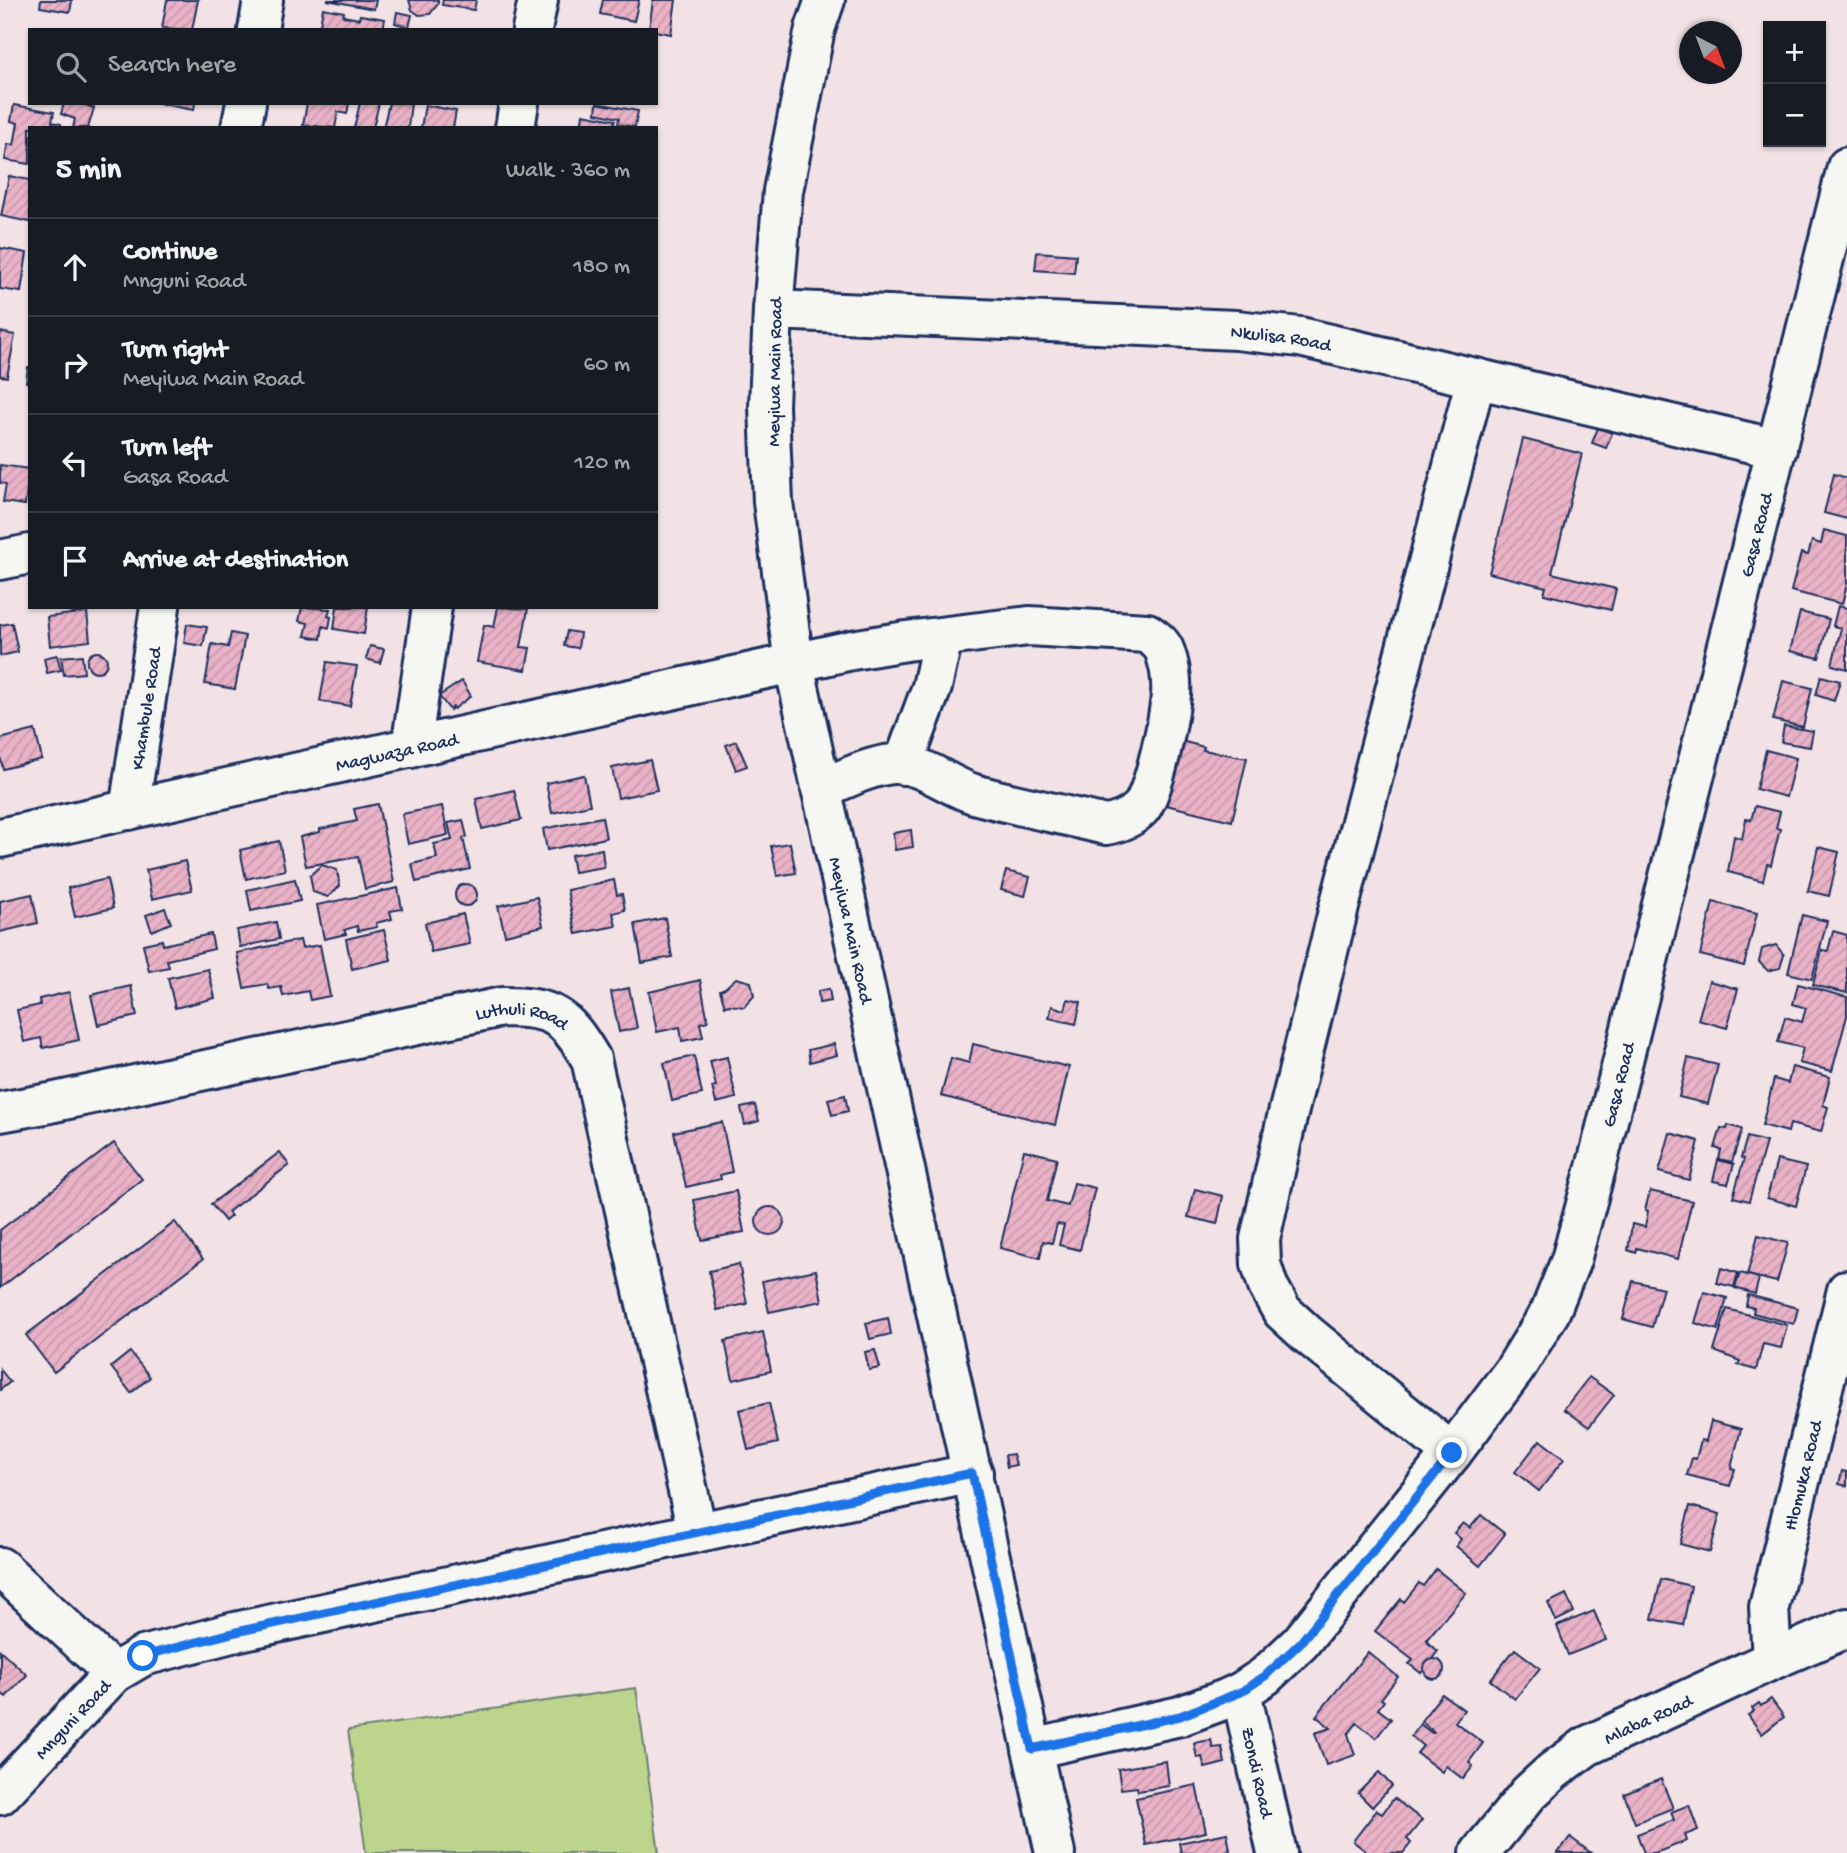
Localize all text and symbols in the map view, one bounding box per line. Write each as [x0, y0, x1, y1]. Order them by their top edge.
north arrow [1679, 21, 1742, 84]
map controls [1763, 21, 1826, 147]
button: + [1763, 21, 1826, 84]
search box [28, 28, 658, 105]
icon: search [52, 48, 90, 86]
text: Search here [108, 51, 236, 82]
button: − [1763, 84, 1826, 147]
text: 5 min [56, 154, 121, 189]
text: Walk · 360 m [506, 158, 630, 185]
text: Continue [123, 238, 217, 269]
icon: ahead [56, 248, 94, 286]
text: 180 m [573, 254, 630, 281]
text: Mnguni Road [123, 269, 245, 296]
street label: Meyiwa Main Road [764, 295, 789, 447]
street label: Nkulisa Road [1229, 321, 1335, 359]
text: Turn right [123, 336, 227, 367]
icon: right [56, 346, 94, 384]
text: 60 m [584, 352, 630, 379]
text: Meyiwa Main Road [123, 367, 304, 394]
text: Turn left [123, 434, 211, 465]
icon: left [56, 444, 94, 482]
text: 120 m [575, 450, 630, 477]
text: Gasa Road [123, 465, 227, 492]
street label: Gasa Road [1737, 489, 1780, 580]
icon: arrive [56, 542, 94, 580]
text: Arrive at destination [123, 546, 348, 577]
street label: Khambule Road [127, 644, 169, 772]
street label: Magwaza Road [334, 729, 462, 779]
street label: Meyiwa Main Road [822, 855, 877, 1008]
street label: Luthuli Road [473, 999, 574, 1038]
street label: Gasa Road [1599, 1039, 1642, 1130]
street label: Hlomuka Road [1780, 1417, 1830, 1533]
route end [1436, 1437, 1467, 1468]
route start [127, 1640, 158, 1671]
street label: Mnguni Road [31, 1675, 118, 1765]
street label: Mlaba Road [1601, 1690, 1698, 1751]
street label: Zondi Road [1234, 1725, 1277, 1822]

